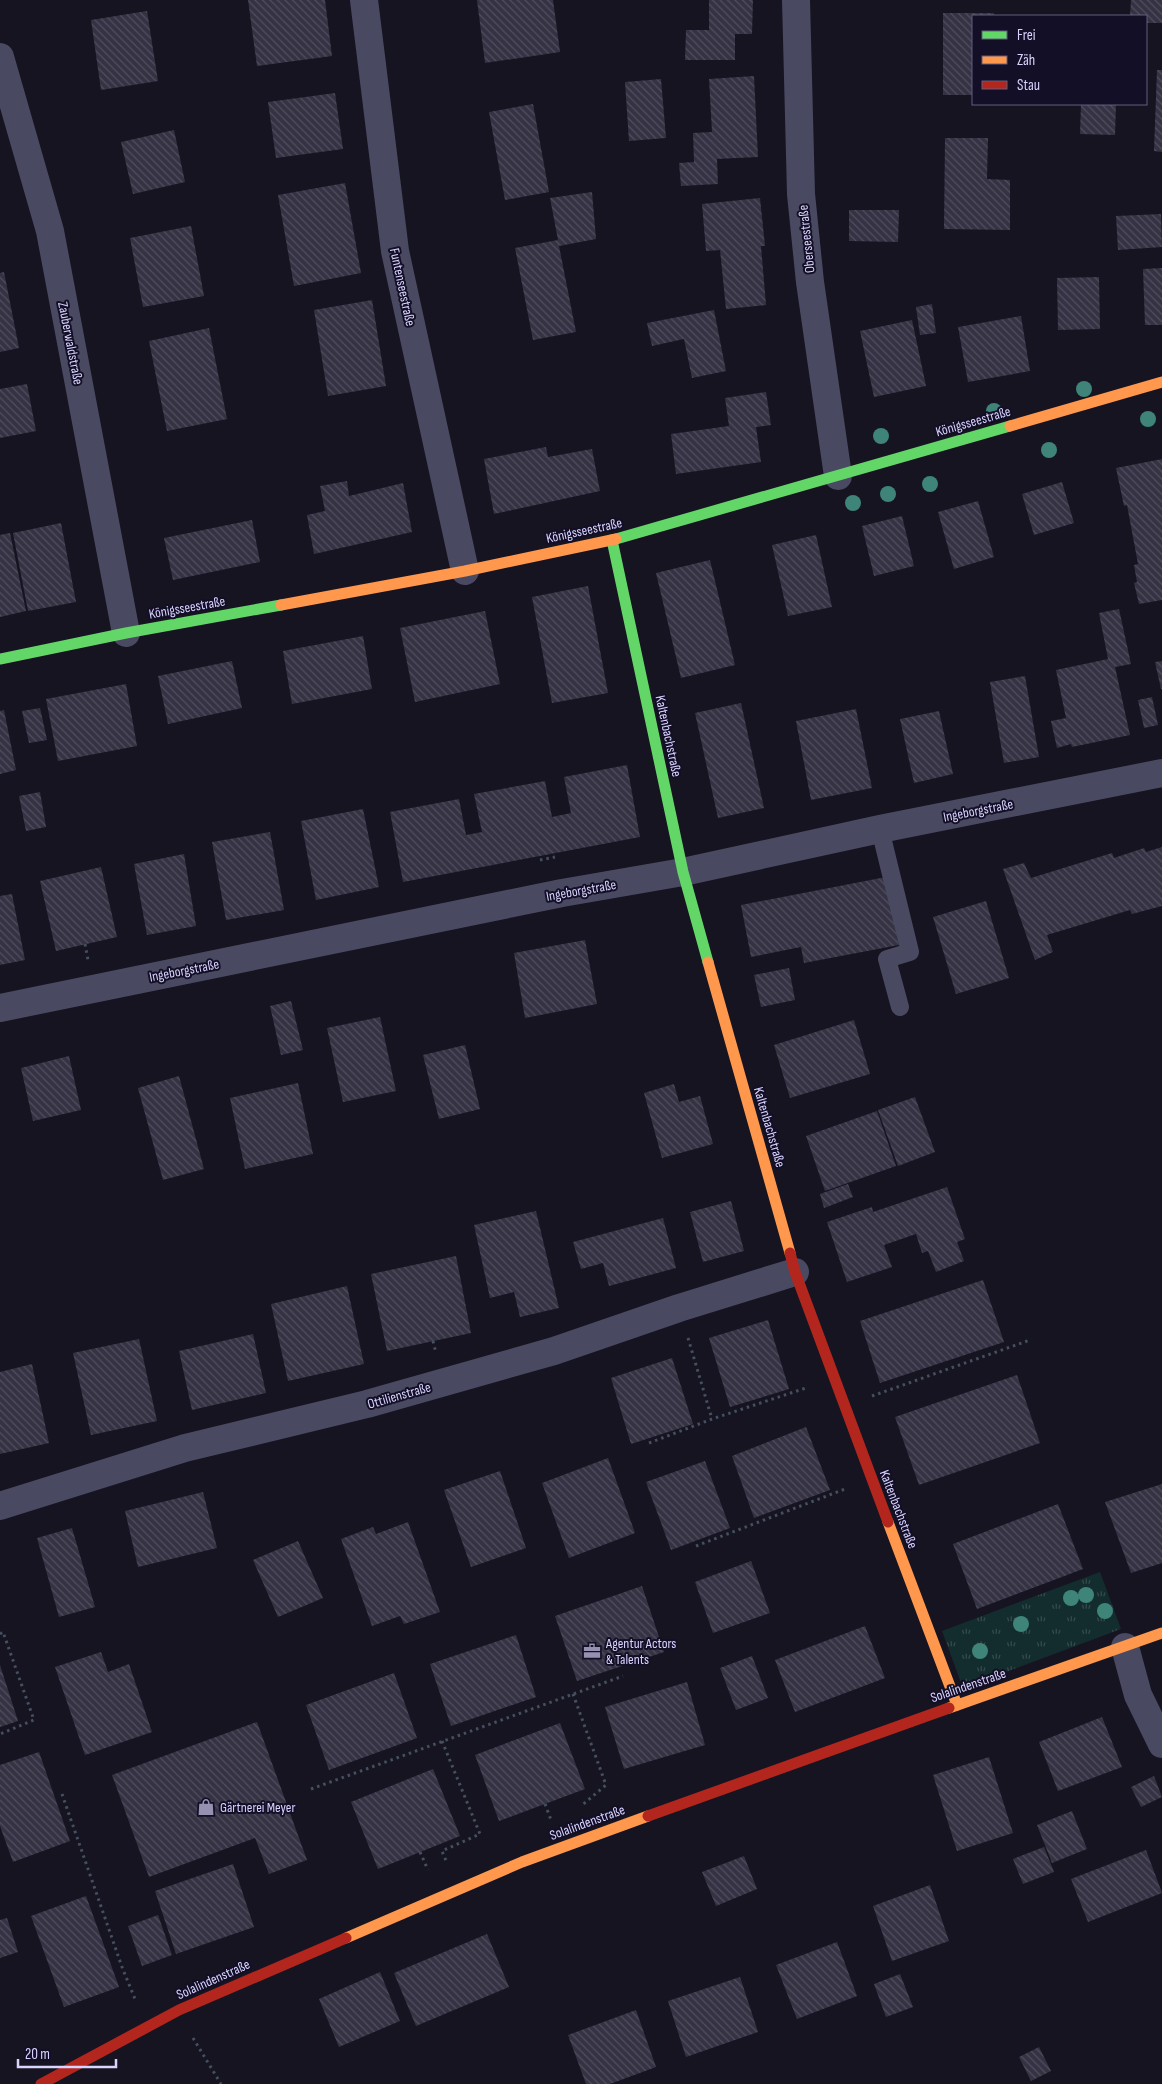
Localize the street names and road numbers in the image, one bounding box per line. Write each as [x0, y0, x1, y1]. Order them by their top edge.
street label: Oberseestraße [794, 204, 819, 274]
street label: Funtenseestraße [386, 247, 419, 328]
street label: Zauberwaldstraße [54, 300, 87, 386]
street label: Königsseestraße [934, 403, 1013, 440]
street label: Königsseestraße [545, 514, 624, 547]
street label: Königsseestraße [148, 592, 227, 623]
street label: Kaltenbachstraße [652, 694, 685, 778]
street label: Ingeborgstraße [942, 795, 1014, 826]
street label: Ingeborgstraße [545, 876, 617, 905]
street label: Ingeborgstraße [148, 955, 220, 986]
street label: Kaltenbachstraße [750, 1085, 789, 1169]
street label: Ottilienstraße [365, 1378, 433, 1413]
street label: Kaltenbachstraße [876, 1467, 921, 1551]
street label: Solalindenstraße [928, 1665, 1008, 1706]
street label: Solalindenstraße [547, 1801, 627, 1844]
street label: Solalindenstraße [174, 1956, 253, 2003]

